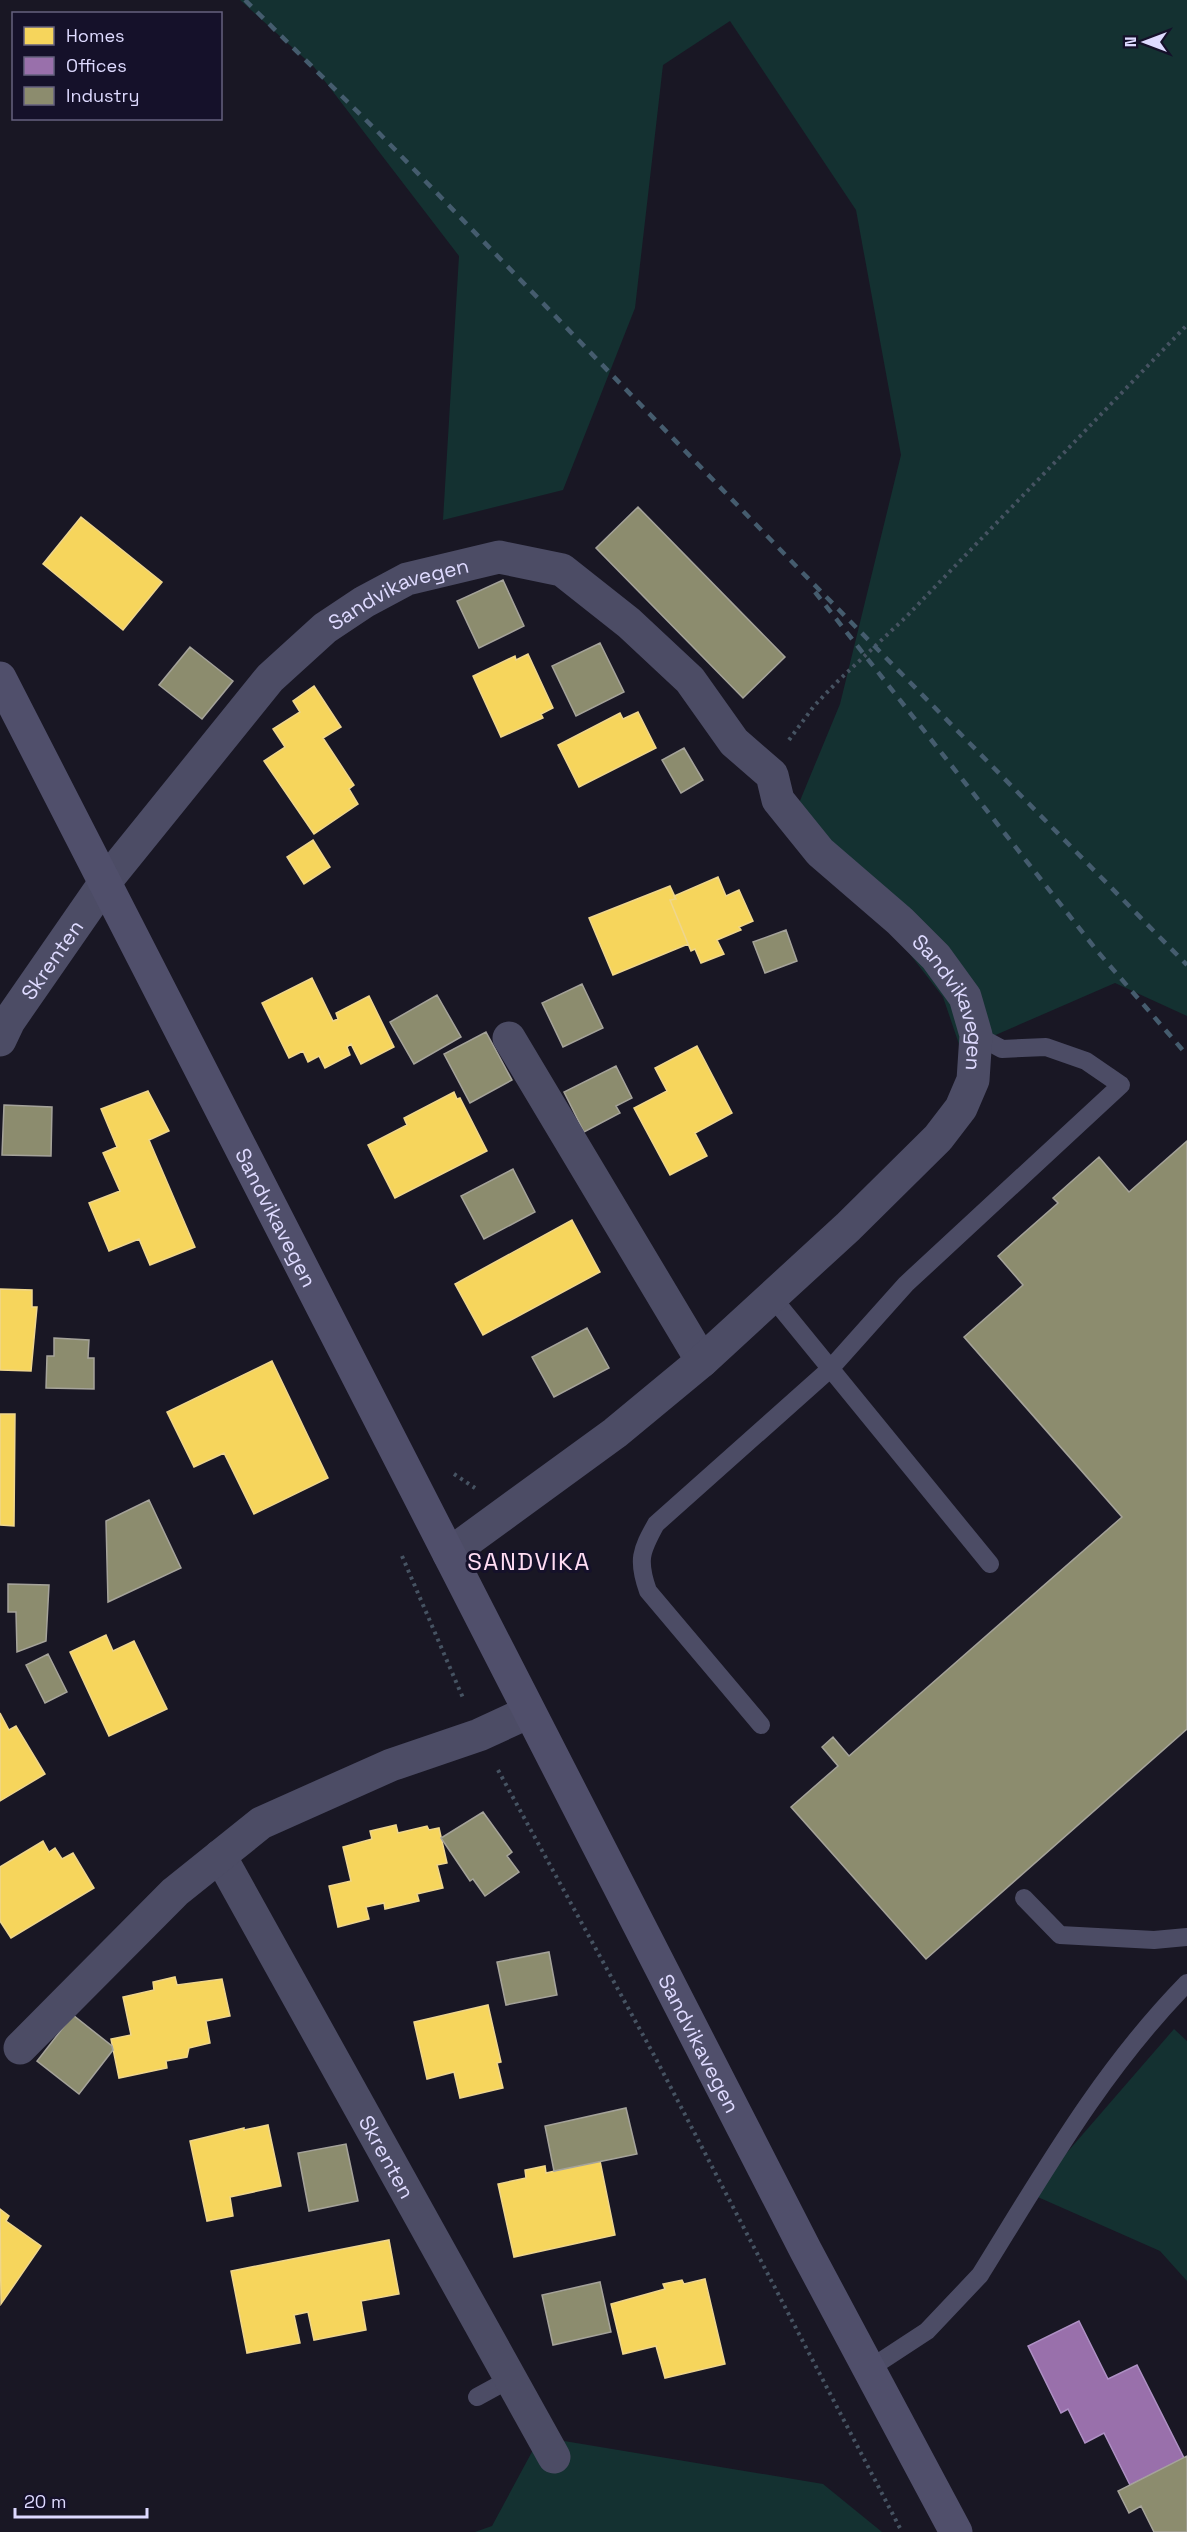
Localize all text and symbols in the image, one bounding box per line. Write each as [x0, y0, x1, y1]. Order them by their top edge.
legend [12, 12, 222, 120]
north arrow [1115, 12, 1175, 72]
text: Homes [66, 24, 125, 47]
text: N [1120, 37, 1141, 47]
text: Offices [66, 54, 127, 77]
text: Industry [66, 84, 139, 107]
street label: Sandvikavegen [323, 551, 471, 636]
street label: Skrenten [15, 914, 89, 1005]
street label: Sandvikavegen [907, 928, 990, 1072]
street label: Sandvikavegen [230, 1143, 323, 1291]
district label: SANDVIKA [467, 1546, 591, 1577]
street label: Sandvikavegen [653, 1969, 746, 2117]
street label: Skrenten [353, 2110, 421, 2203]
scale bar [15, 2481, 147, 2519]
text: 20 m [24, 2490, 67, 2513]

